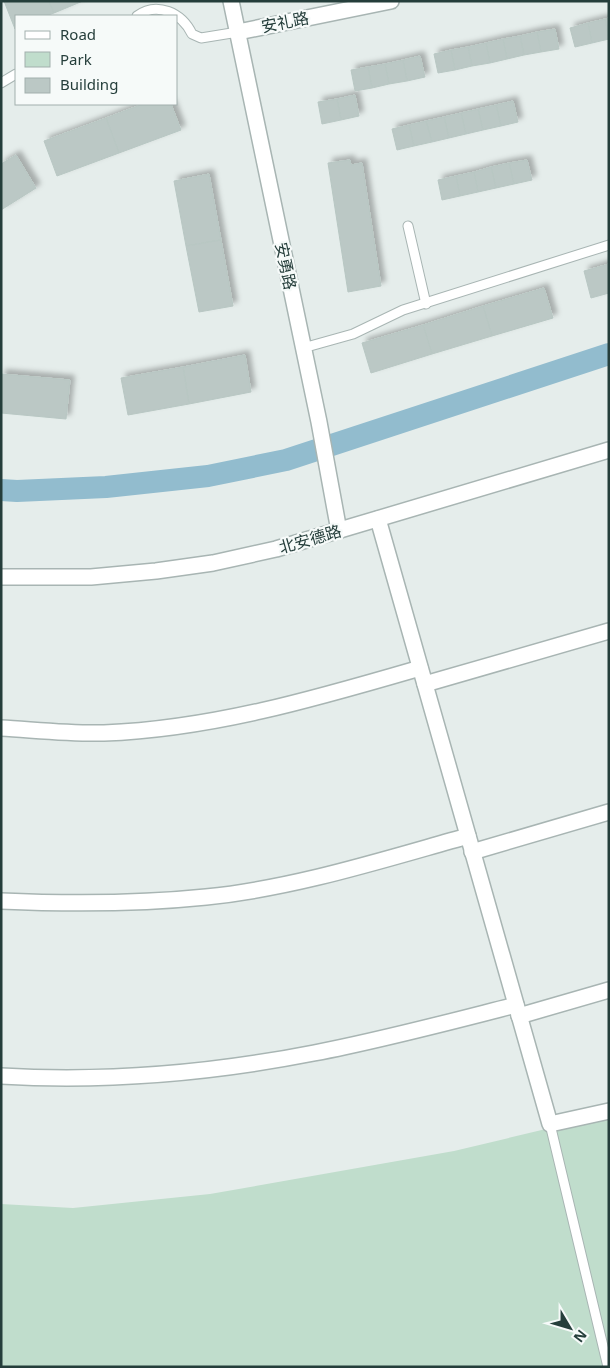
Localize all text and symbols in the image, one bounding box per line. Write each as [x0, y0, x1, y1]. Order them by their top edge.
street label: 安礼路 [259, 7, 311, 37]
legend [15, 15, 178, 105]
text: Road [60, 24, 96, 44]
text: Park [60, 49, 92, 69]
text: Building [60, 74, 118, 94]
street label: 安勇路 [270, 240, 302, 292]
street label: 北安德路 [276, 520, 344, 558]
north arrow [545, 1303, 595, 1353]
text: N [570, 1326, 592, 1347]

